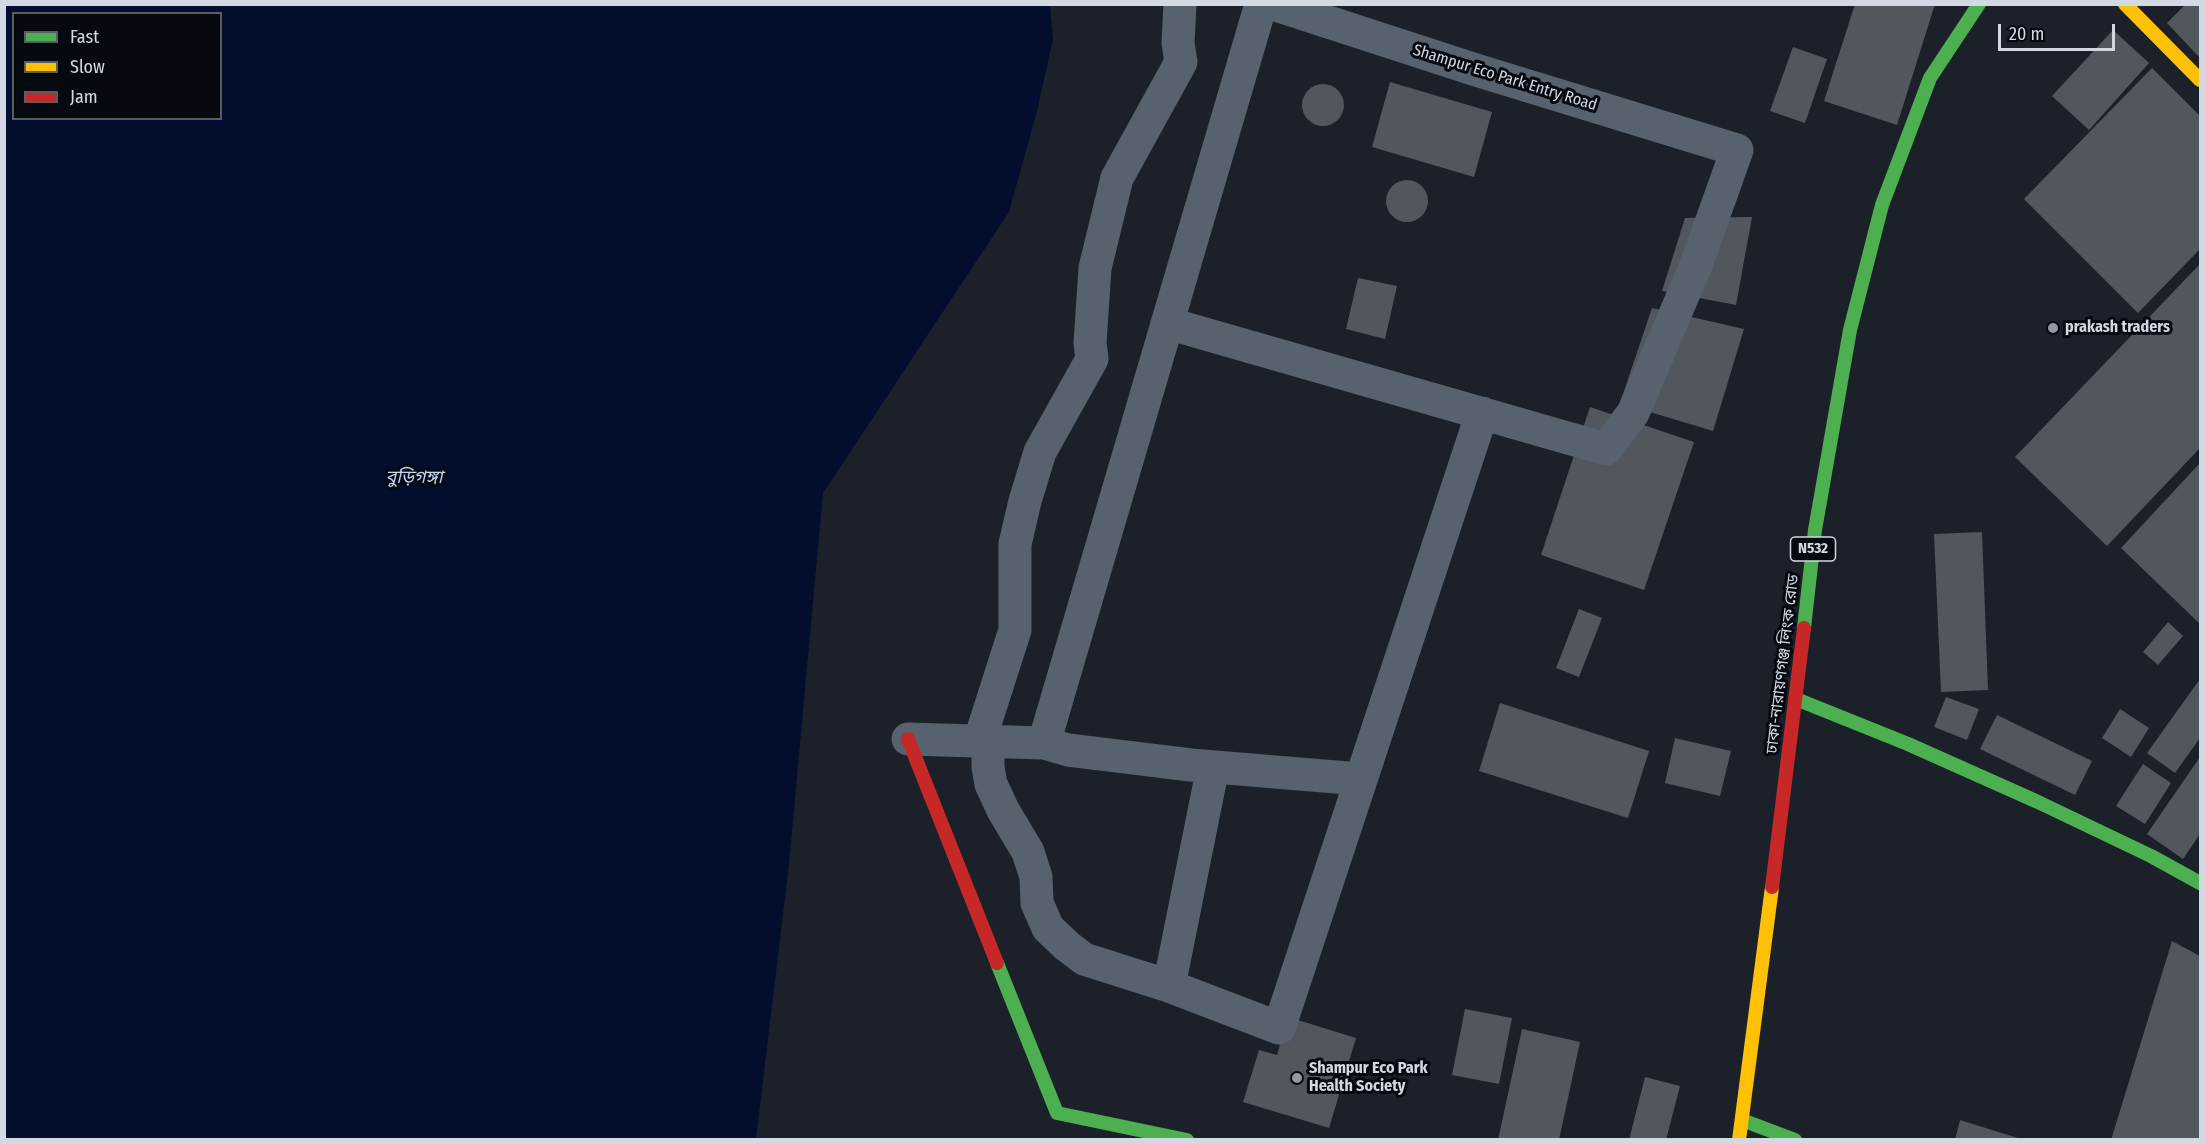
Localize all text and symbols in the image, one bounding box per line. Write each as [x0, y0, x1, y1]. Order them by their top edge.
legend [12, 12, 222, 120]
scale bar [2001, 12, 2118, 50]
text: 20 m [2009, 23, 2044, 45]
text: Fast [70, 26, 99, 48]
street label: Shampur Eco Park Entry Road [1411, 41, 1599, 115]
text: Slow [70, 56, 105, 78]
text: Jam [70, 86, 98, 108]
place label: prakash traders [2065, 318, 2170, 338]
marker: prakash traders [2046, 321, 2060, 335]
water label: বুড়িগঙ্গা [385, 467, 443, 489]
road number: N532 [1790, 537, 1836, 561]
street label: ঢাকা-নারায়ণগঞ্জ লিংক রোড [1762, 573, 1804, 755]
place label: Shampur Eco Park Health Society [1309, 1059, 1428, 1097]
marker: Shampur Eco Park Health Society [1290, 1071, 1304, 1085]

